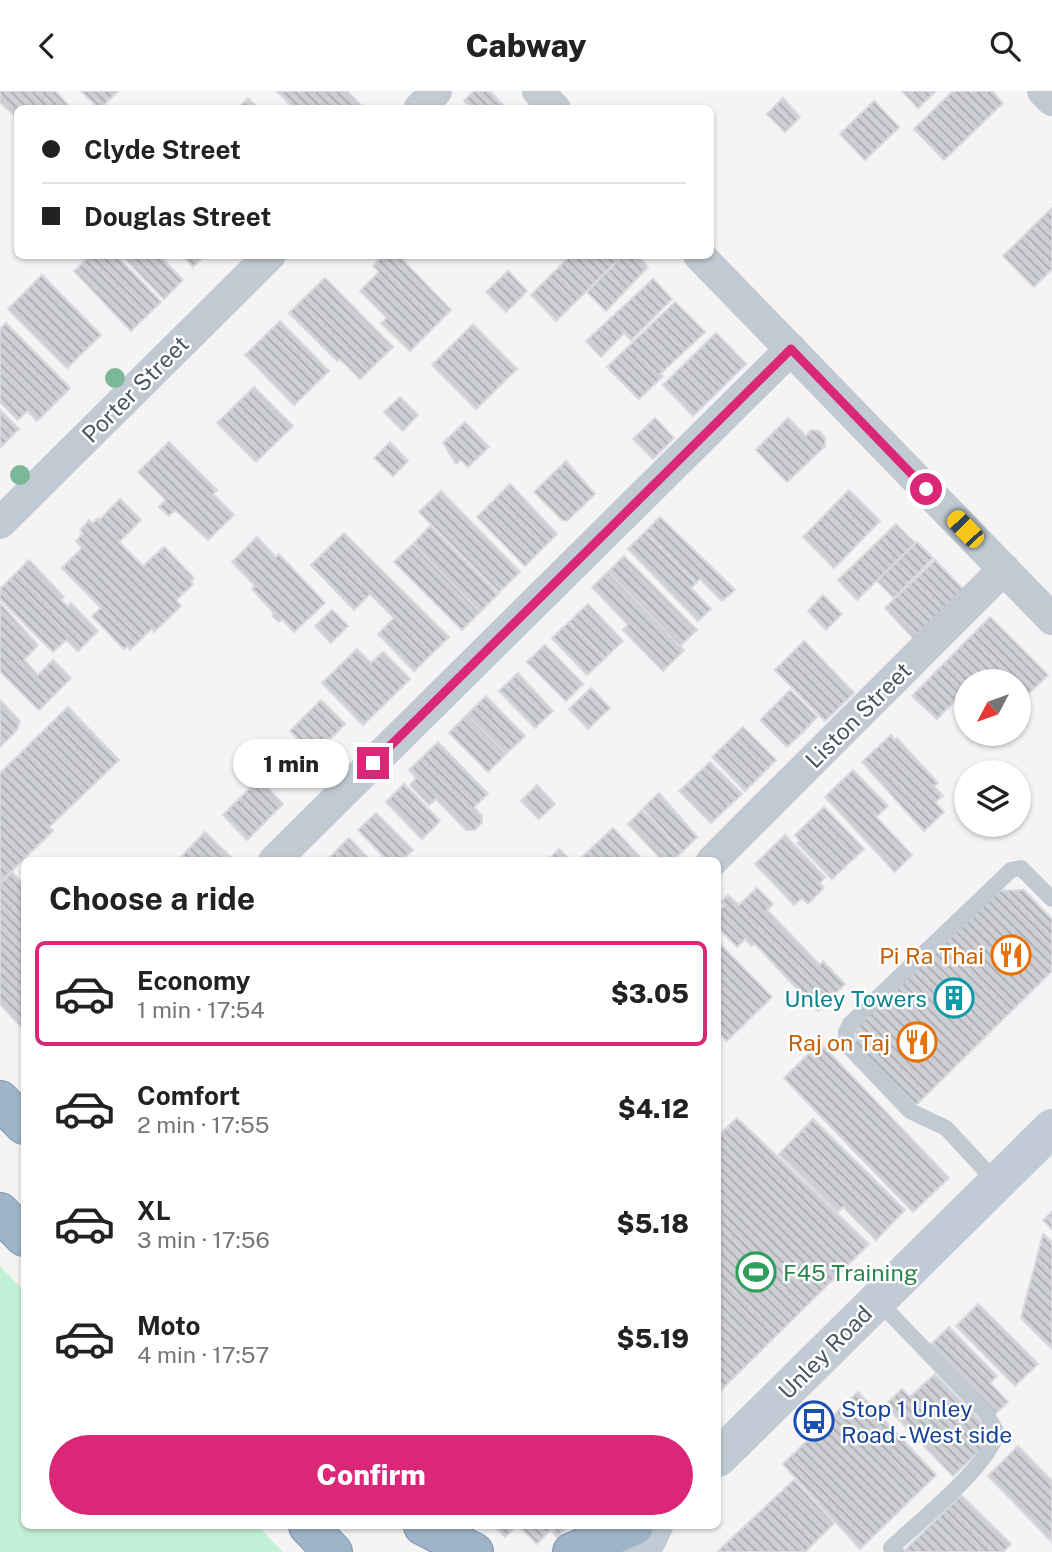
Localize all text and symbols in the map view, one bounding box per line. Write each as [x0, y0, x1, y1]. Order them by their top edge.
icon: back [28, 27, 66, 65]
text: Cabway [465, 27, 587, 64]
icon: search [986, 27, 1024, 65]
text: Clyde Street [84, 134, 241, 165]
text: Douglas Street [84, 201, 271, 232]
street label: Porter Street [76, 330, 194, 448]
route start [910, 473, 942, 505]
car [943, 507, 988, 551]
street label: Liston Street [800, 657, 916, 773]
north arrow [954, 669, 1031, 745]
map controls [954, 669, 1031, 837]
callout: 1 min [233, 739, 348, 787]
route end [357, 747, 389, 779]
text: 1 min [263, 750, 319, 777]
button: layers [954, 760, 1031, 837]
text: Choose a ride [49, 880, 255, 917]
restaurant icon: Pi Ra Thai [990, 934, 1032, 976]
place label: Pi Ra Thai [879, 942, 984, 969]
icon: car [53, 962, 116, 1025]
text: Economy [137, 965, 250, 996]
building icon: Unley Towers [933, 977, 975, 1019]
text: $3.05 [611, 978, 689, 1009]
place label: Unley Towers [784, 985, 927, 1012]
text: 1 min · 17:54 [137, 996, 265, 1023]
restaurant icon: Raj on Taj [896, 1021, 938, 1063]
place label: Raj on Taj [788, 1029, 890, 1056]
icon: car [53, 1077, 116, 1140]
text: Comfort [137, 1080, 240, 1111]
text: $4.12 [618, 1093, 689, 1124]
text: 2 min · 17:55 [137, 1111, 269, 1138]
icon: car [53, 1192, 116, 1255]
text: XL [137, 1195, 171, 1226]
text: $5.18 [616, 1208, 689, 1239]
text: 3 min · 17:56 [137, 1226, 270, 1253]
sports icon: F45 Training [735, 1251, 777, 1293]
place label: F45 Training [783, 1259, 918, 1286]
street label: Unley Road [773, 1300, 877, 1404]
icon: car [53, 1307, 116, 1370]
text: Moto [137, 1310, 200, 1341]
text: $5.19 [617, 1323, 689, 1354]
text: 4 min · 17:57 [137, 1341, 269, 1368]
place label: Stop 1 Unley Road - West side [841, 1395, 1012, 1448]
bus stop icon: Stop 1 Unley Road - West side [793, 1400, 835, 1442]
button: Confirm [49, 1435, 693, 1515]

